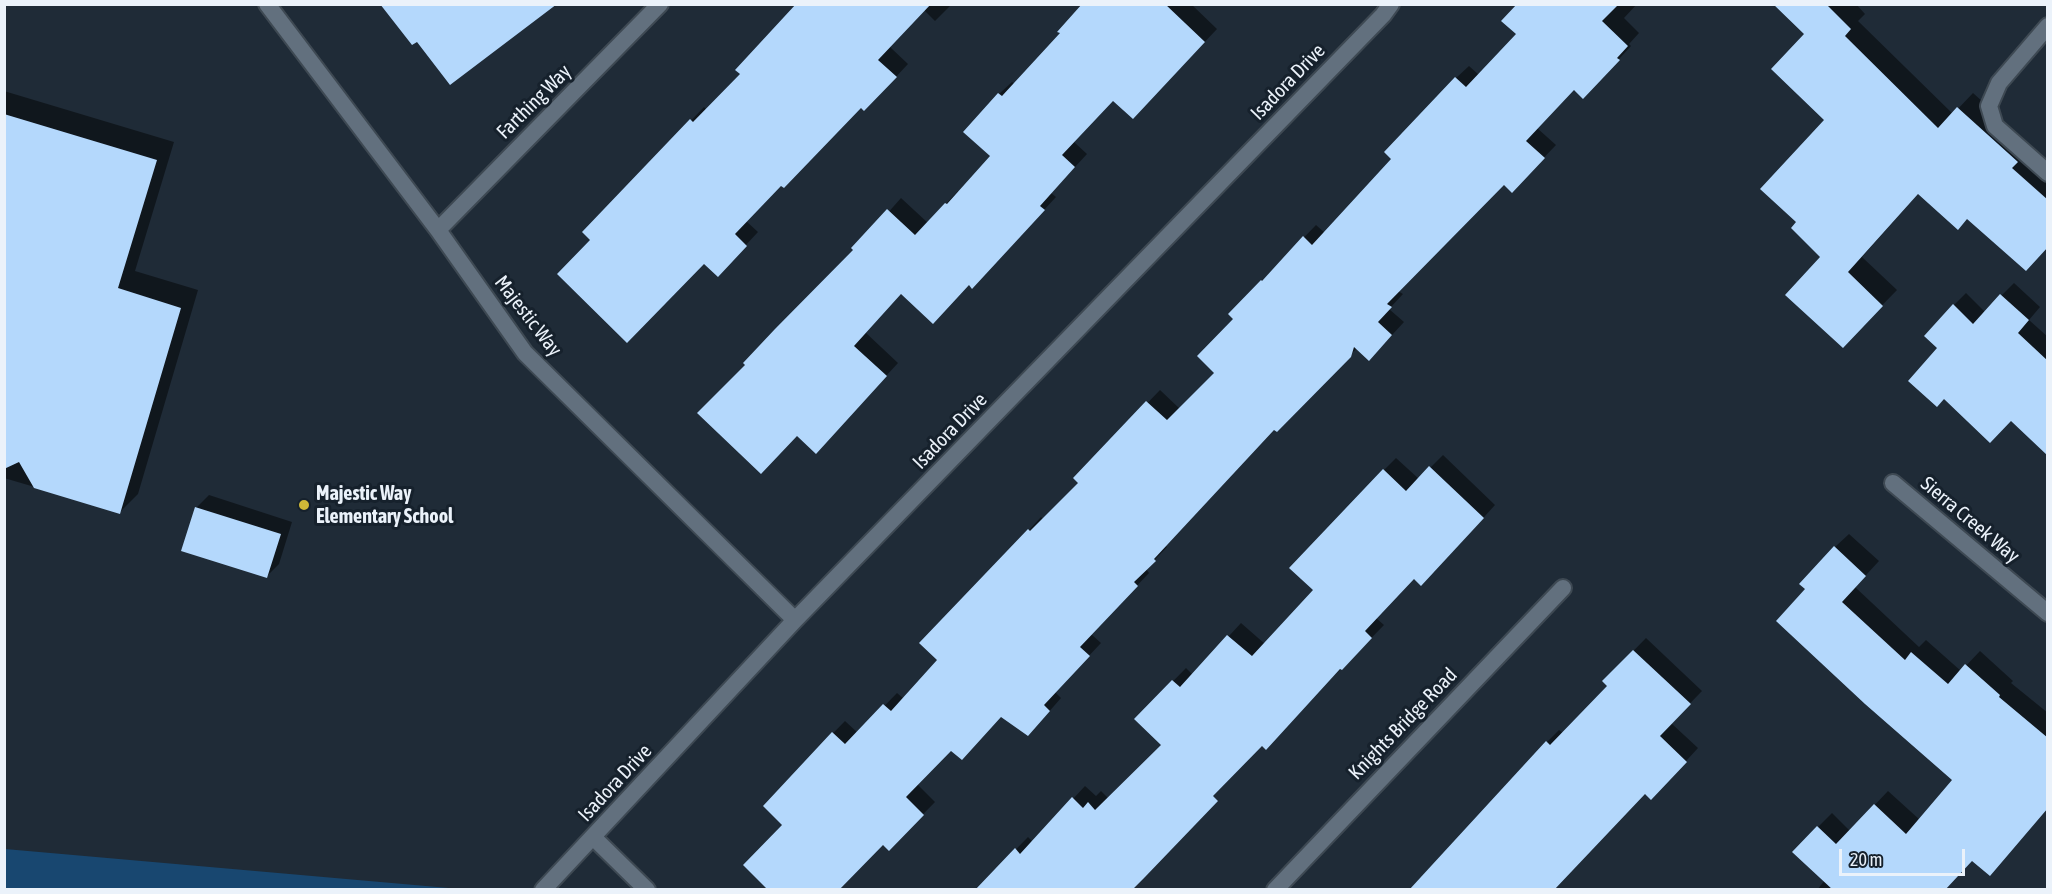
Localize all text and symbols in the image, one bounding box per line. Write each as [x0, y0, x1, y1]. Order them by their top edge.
street label: Isadora Drive [1246, 39, 1330, 125]
street label: Farthing Way [492, 60, 576, 144]
street label: Majestic Way [489, 271, 567, 361]
street label: Isadora Drive [908, 388, 992, 474]
street label: Sierra Creek Way [1916, 472, 2024, 568]
place label: Majestic Way Elementary School [316, 482, 453, 529]
marker: Majestic Way Elementary School [297, 498, 311, 512]
street label: Knights Bridge Road [1344, 663, 1462, 785]
street label: Isadora Drive [573, 739, 657, 827]
scale bar [1842, 837, 1968, 875]
text: 20 m [1850, 849, 1882, 870]

